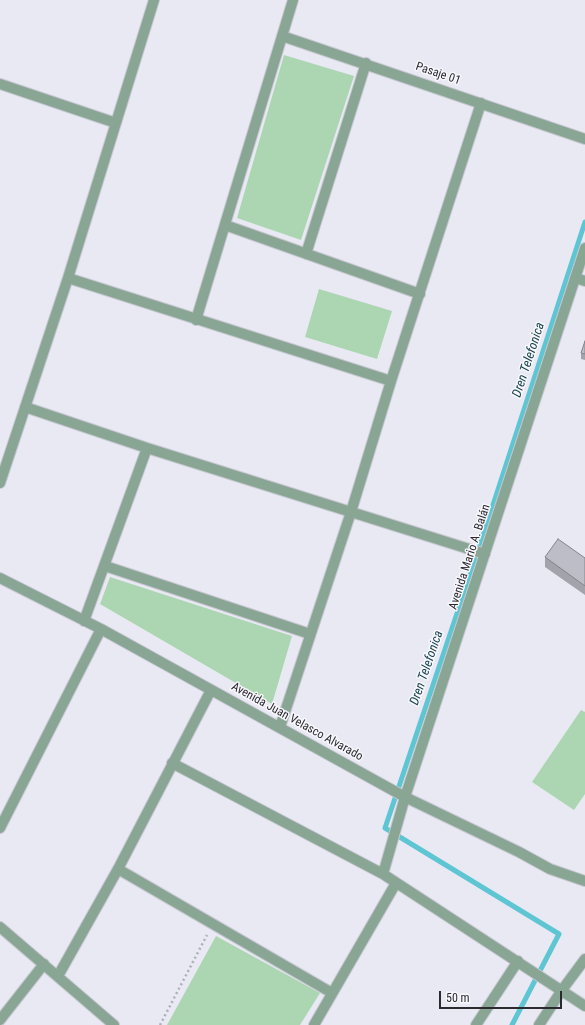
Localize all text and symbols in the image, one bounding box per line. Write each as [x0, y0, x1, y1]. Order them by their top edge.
street label: Pasaje 01 [414, 60, 462, 88]
water label: Dren Telefonica [510, 321, 548, 399]
street label: Avenida Mario A. Balán [446, 503, 494, 611]
water label: Dren Telefonica [407, 629, 447, 707]
street label: Avenida Juan Velasco Alvarado [229, 680, 365, 764]
scale bar [441, 983, 564, 1009]
text: 50 m [446, 991, 470, 1005]

